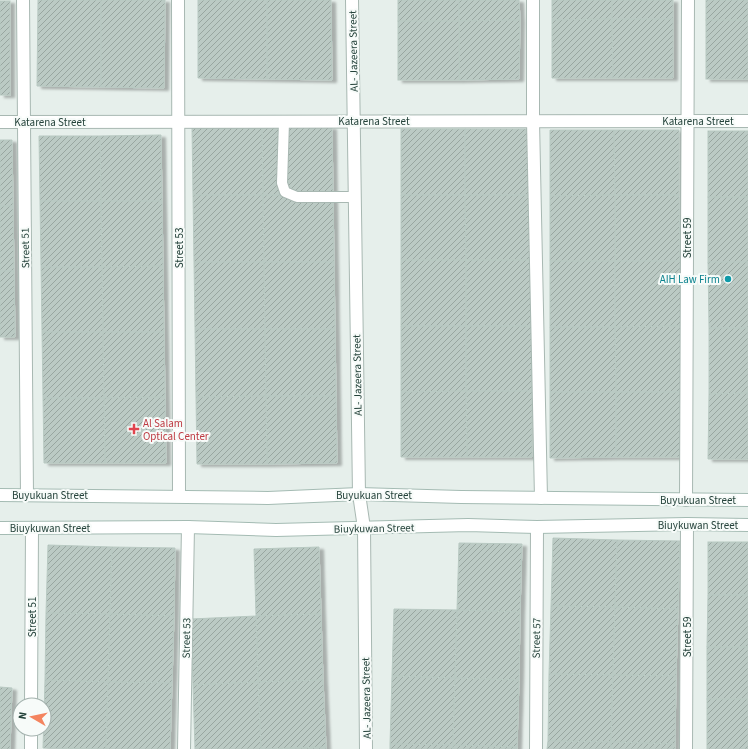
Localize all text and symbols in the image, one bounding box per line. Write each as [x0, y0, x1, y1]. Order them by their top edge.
street label: AL- Jazeera Street [345, 10, 362, 92]
street label: Katarena Street [338, 114, 410, 129]
street label: Katarena Street [662, 114, 734, 129]
street label: Katarena Street [14, 115, 86, 130]
street label: Street 59 [680, 218, 695, 258]
street label: Street 51 [18, 228, 33, 268]
street label: Street 53 [172, 228, 187, 268]
place label: AIH Law Firm [660, 272, 720, 287]
marker: AIH Law Firm [723, 274, 733, 284]
street label: AL- Jazeera Street [349, 334, 366, 416]
place label: Al Salam Optical Center [143, 416, 209, 444]
marker: Al Salam Optical Center [128, 423, 140, 435]
street label: Buyukuan Street [12, 488, 88, 503]
street label: Buyukuan Street [336, 488, 412, 503]
street label: Buyukuan Street [660, 493, 736, 508]
street label: Biuykuwan Street [658, 518, 739, 533]
street label: Biuykuwan Street [334, 520, 415, 537]
street label: Biuykuwan Street [10, 521, 91, 536]
street label: Street 51 [25, 597, 40, 637]
street label: Street 59 [680, 617, 695, 657]
street label: Street 53 [179, 618, 194, 658]
street label: Street 57 [529, 618, 544, 658]
street label: AL- Jazeera Street [358, 657, 375, 739]
north arrow [12, 697, 52, 737]
text: N [15, 711, 31, 720]

